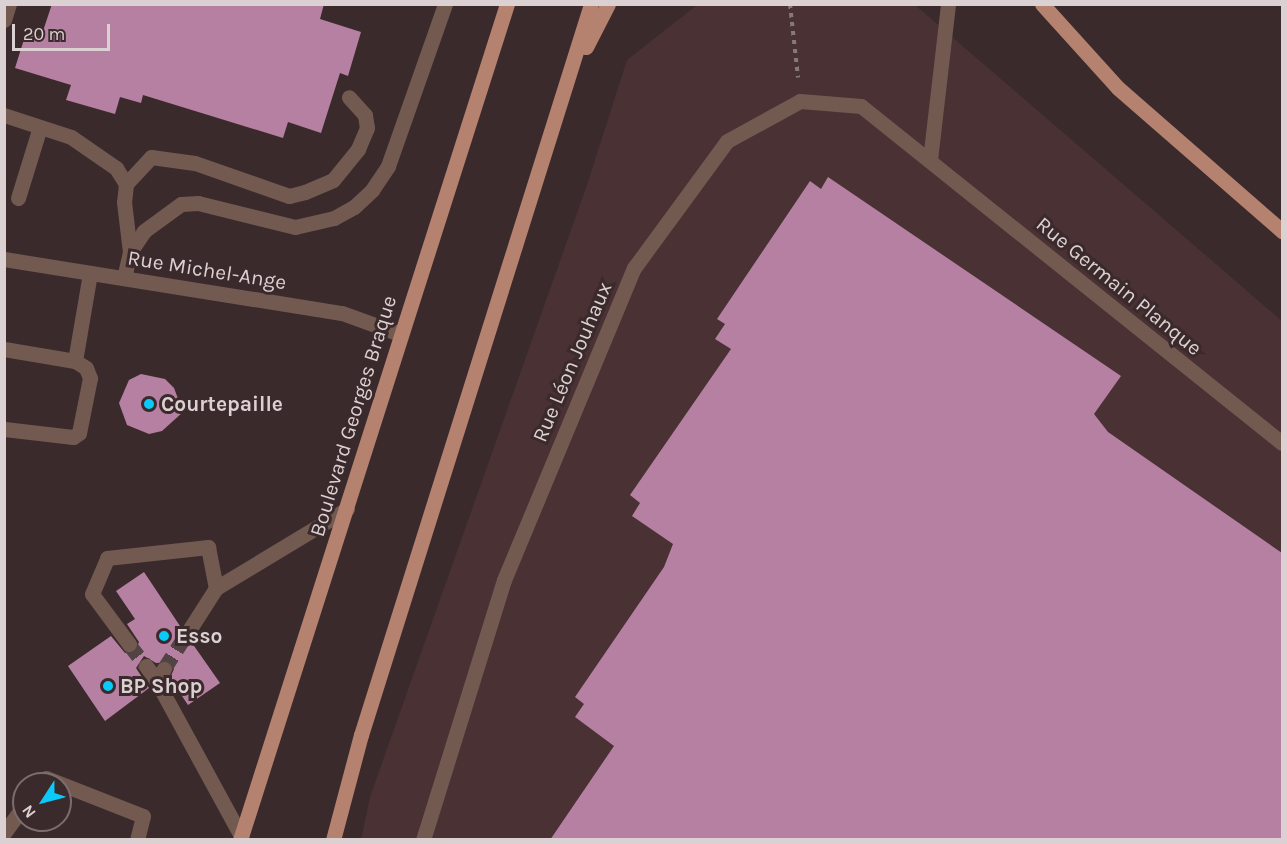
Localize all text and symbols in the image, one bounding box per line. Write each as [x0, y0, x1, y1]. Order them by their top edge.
scale bar [15, 12, 112, 50]
text: 20 m [23, 23, 65, 45]
street label: Rue Germain Planque [1031, 211, 1207, 361]
street label: Rue Michel-Ange [126, 245, 288, 295]
street label: Rue Léon Jouhaux [527, 278, 617, 446]
street label: Boulevard Georges Braque [304, 292, 402, 540]
place label: Courtepaille [161, 391, 283, 417]
marker: Courtepaille [142, 397, 156, 411]
place label: Esso [176, 623, 222, 649]
marker: Esso [157, 629, 171, 643]
place label: BP Shop [120, 673, 202, 699]
marker: BP Shop [101, 679, 115, 693]
north arrow [12, 772, 72, 832]
text: N [18, 801, 40, 822]

